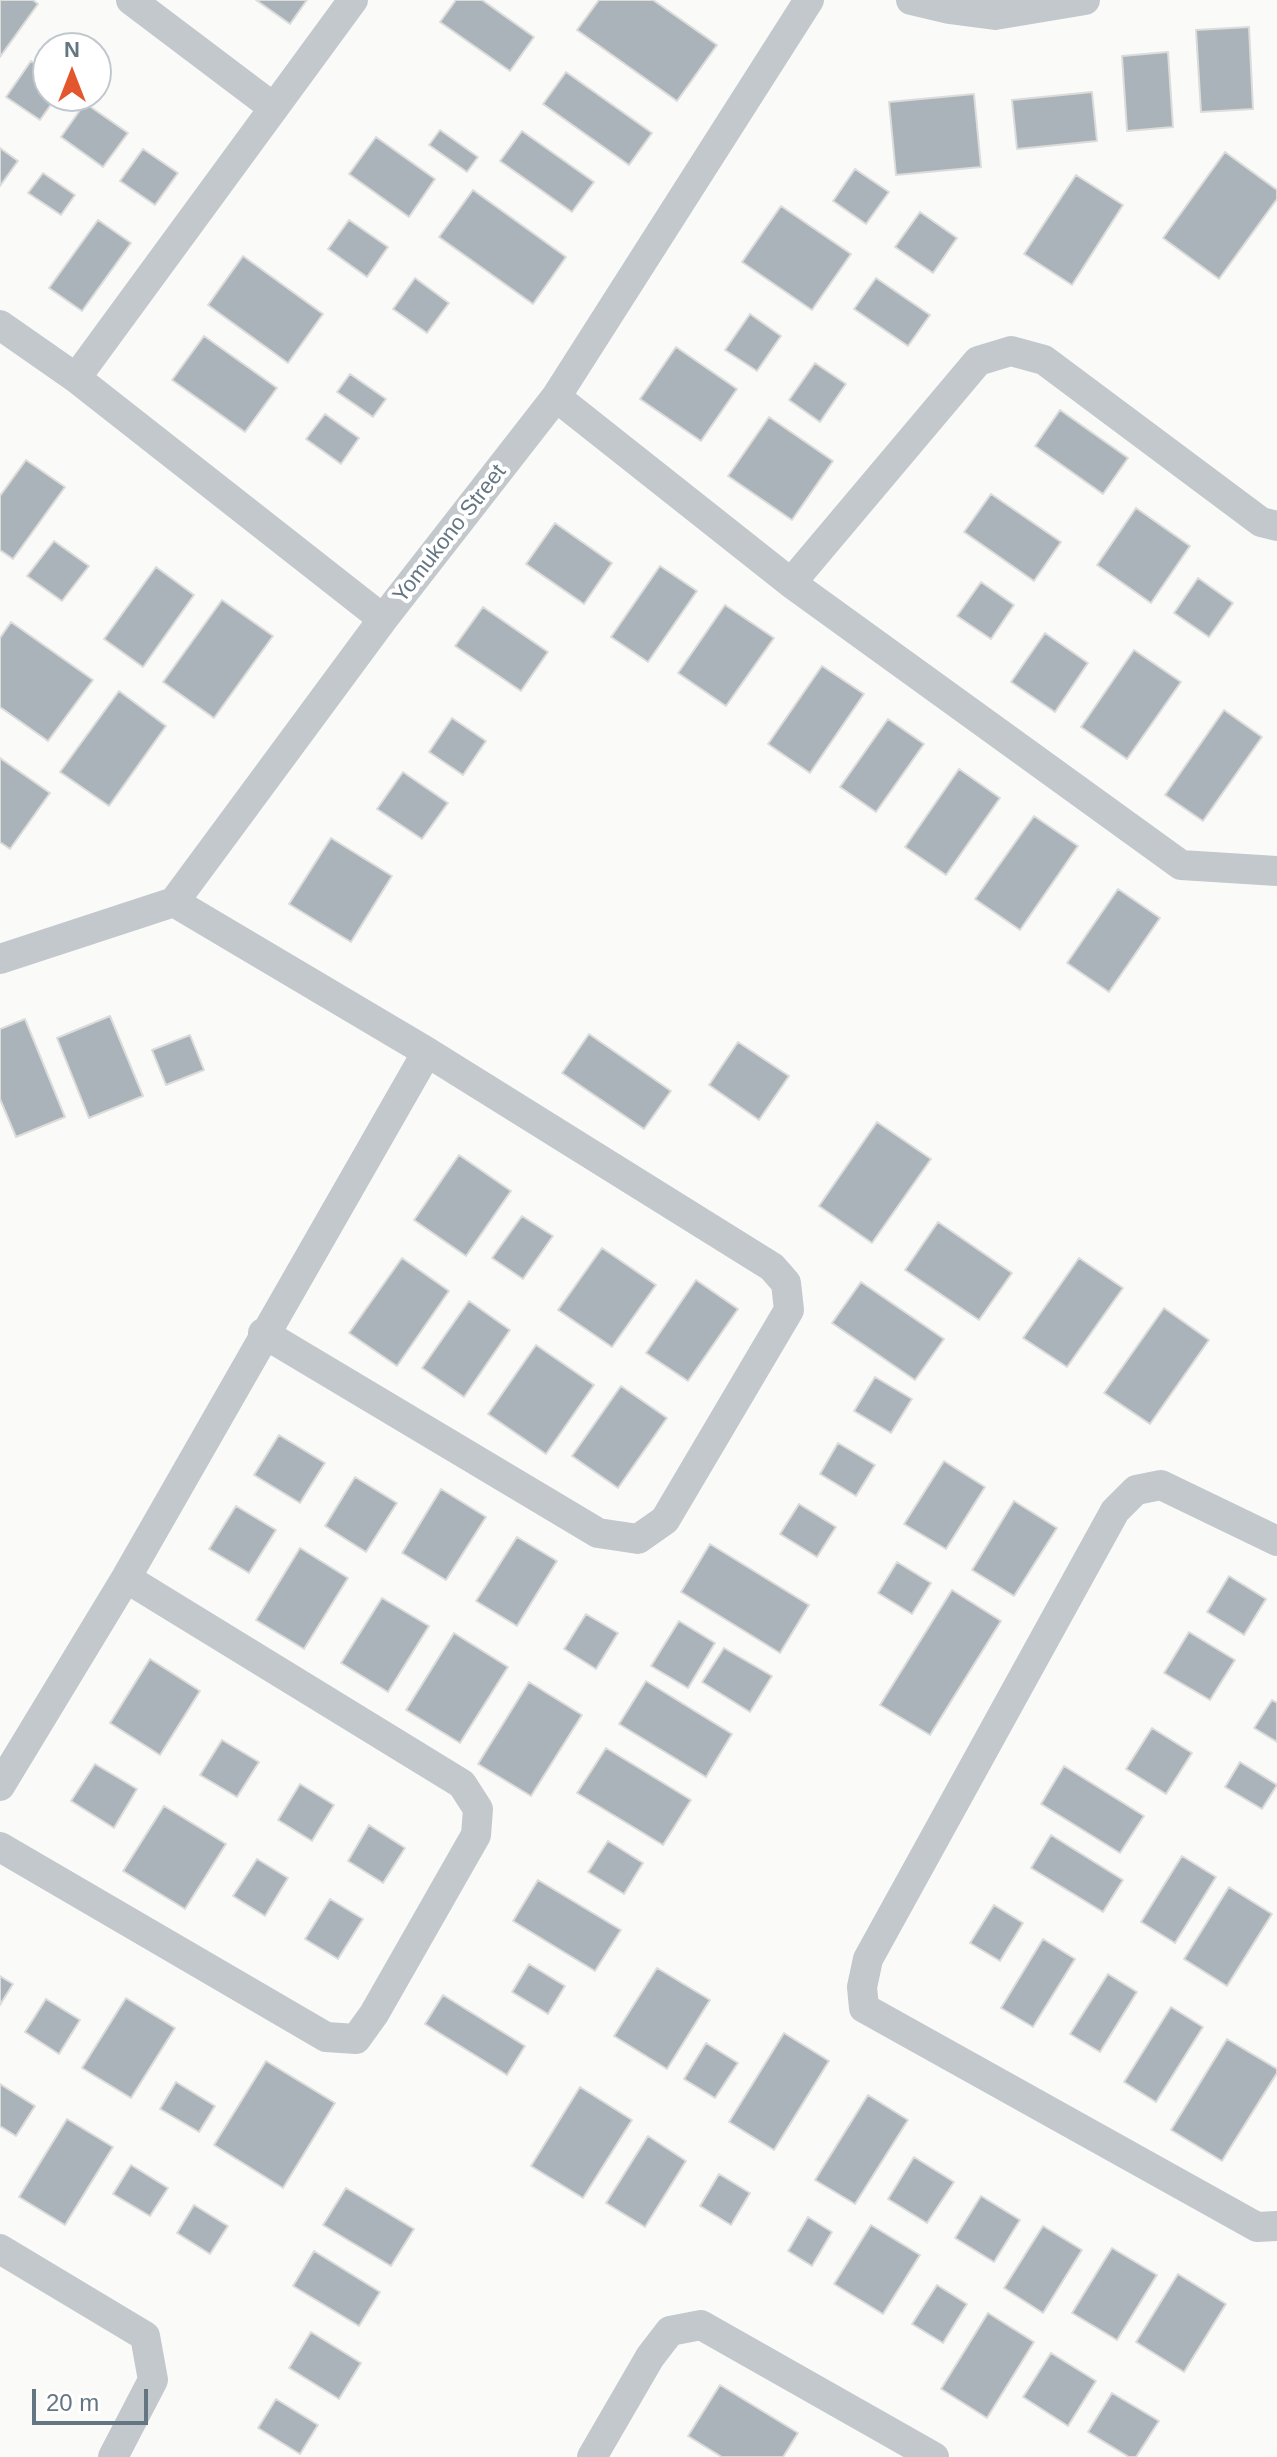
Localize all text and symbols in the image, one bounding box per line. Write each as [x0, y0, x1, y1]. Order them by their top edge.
north arrow [32, 32, 112, 112]
text: N [64, 37, 80, 62]
street label: Yomukono Street [388, 460, 512, 608]
scale bar [36, 2373, 152, 2423]
text: 20 m [46, 2389, 99, 2416]

